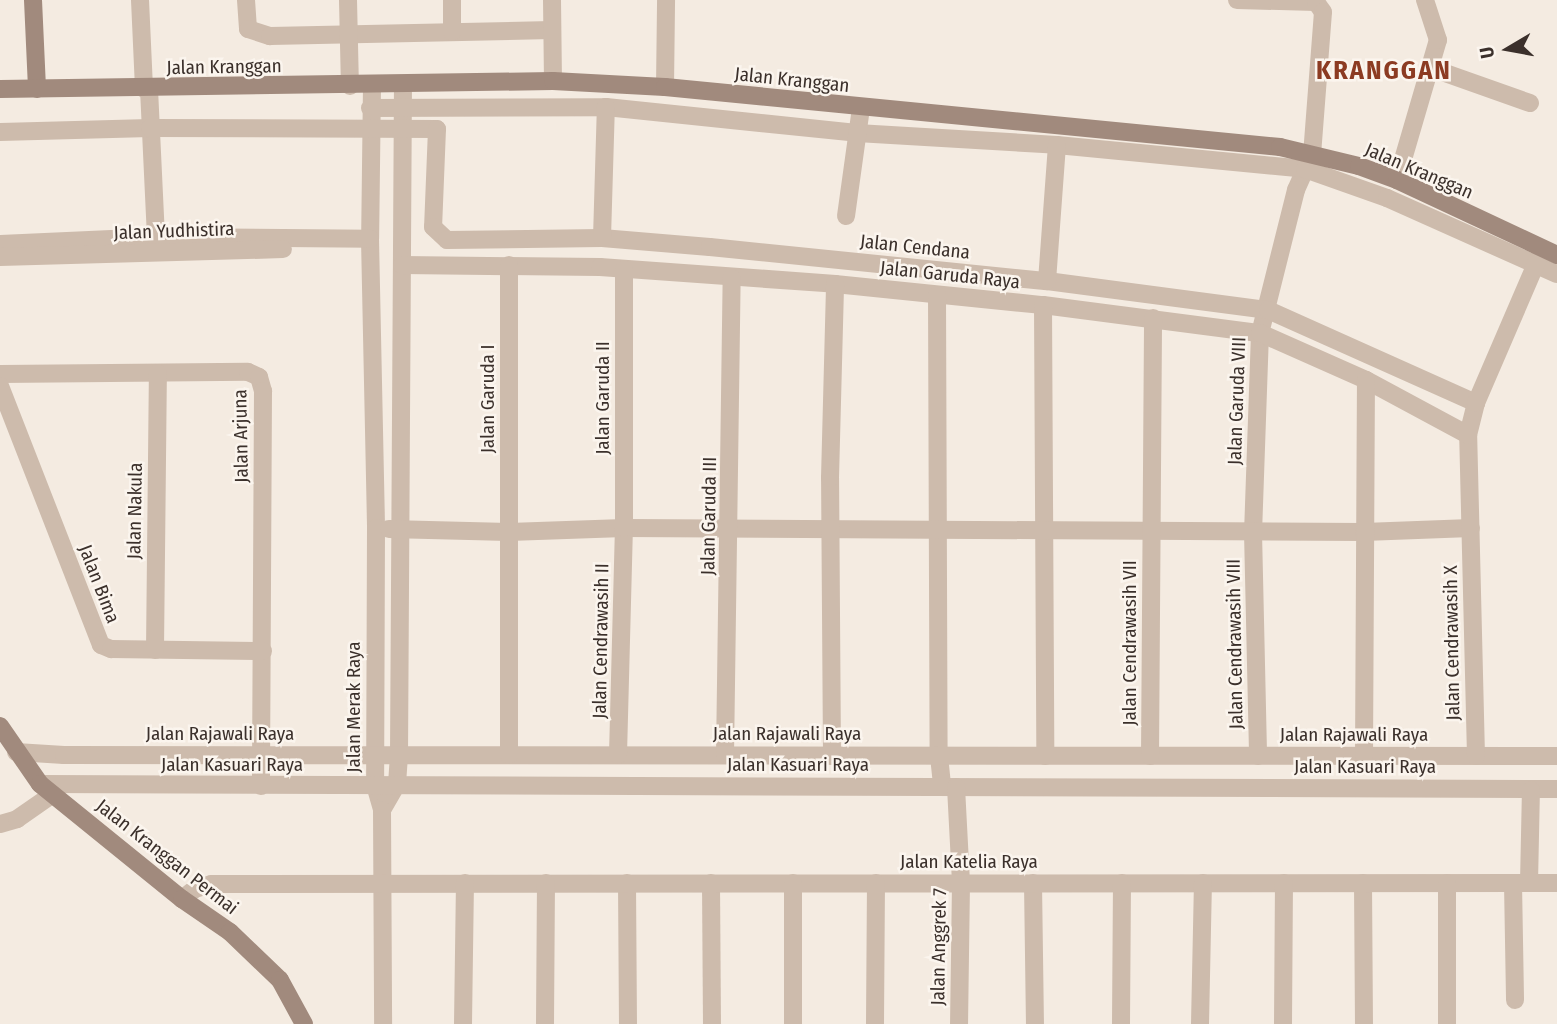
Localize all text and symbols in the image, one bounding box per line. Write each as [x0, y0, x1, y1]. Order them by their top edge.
north arrow [1473, 14, 1543, 84]
text: U [1475, 45, 1499, 60]
street label: Jalan Kranggan [166, 55, 282, 79]
district label: KRANGGAN [1317, 55, 1451, 87]
street label: Jalan Kranggan [733, 63, 851, 97]
street label: Jalan Kranggan [1361, 138, 1477, 204]
street label: Jalan Yudhistira [113, 217, 235, 245]
street label: Jalan Cendana [859, 230, 971, 264]
street label: Jalan Garuda Raya [879, 256, 1021, 294]
street label: Jalan Garuda VIII [1223, 336, 1251, 466]
street label: Jalan Garuda II [592, 341, 614, 455]
street label: Jalan Garuda I [477, 345, 499, 453]
street label: Jalan Arjuna [229, 389, 253, 483]
street label: Jalan Garuda III [697, 456, 721, 576]
street label: Jalan Nakula [123, 462, 147, 560]
street label: Jalan Bima [74, 542, 124, 626]
street label: Jalan Cendrawasih VIII [1222, 559, 1248, 729]
street label: Jalan Cendrawasih VII [1119, 560, 1141, 726]
street label: Jalan Cendrawasih II [588, 563, 614, 719]
street label: Jalan Cendrawasih X [1439, 565, 1465, 721]
street label: Jalan Merak Raya [343, 641, 365, 773]
street label: Jalan Rajawali Raya [146, 723, 294, 745]
street label: Jalan Rajawali Raya [713, 723, 861, 745]
street label: Jalan Rajawali Raya [1280, 724, 1428, 746]
street label: Jalan Kasuari Raya [161, 754, 303, 776]
street label: Jalan Kasuari Raya [727, 754, 869, 776]
street label: Jalan Kasuari Raya [1294, 756, 1436, 778]
street label: Jalan Kranggan Permai [91, 795, 243, 919]
street label: Jalan Katelia Raya [900, 851, 1038, 873]
street label: Jalan Anggrek 7 [927, 888, 951, 1006]

